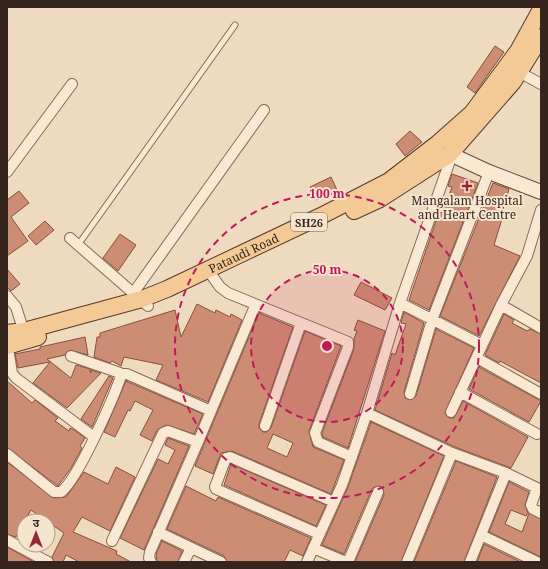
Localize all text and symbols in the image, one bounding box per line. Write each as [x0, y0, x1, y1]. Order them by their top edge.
marker: Mangalam Hospital and Heart Centre [461, 180, 473, 192]
text: 100 m [309, 185, 345, 202]
place label: Mangalam Hospital and Heart Centre [411, 192, 523, 223]
road number: SH26 [291, 213, 327, 231]
street label: Pataudi Road [206, 229, 282, 277]
text: 50 m [313, 261, 341, 278]
centre of rings [320, 339, 334, 353]
north arrow [16, 513, 56, 553]
text: उ [33, 515, 40, 530]

